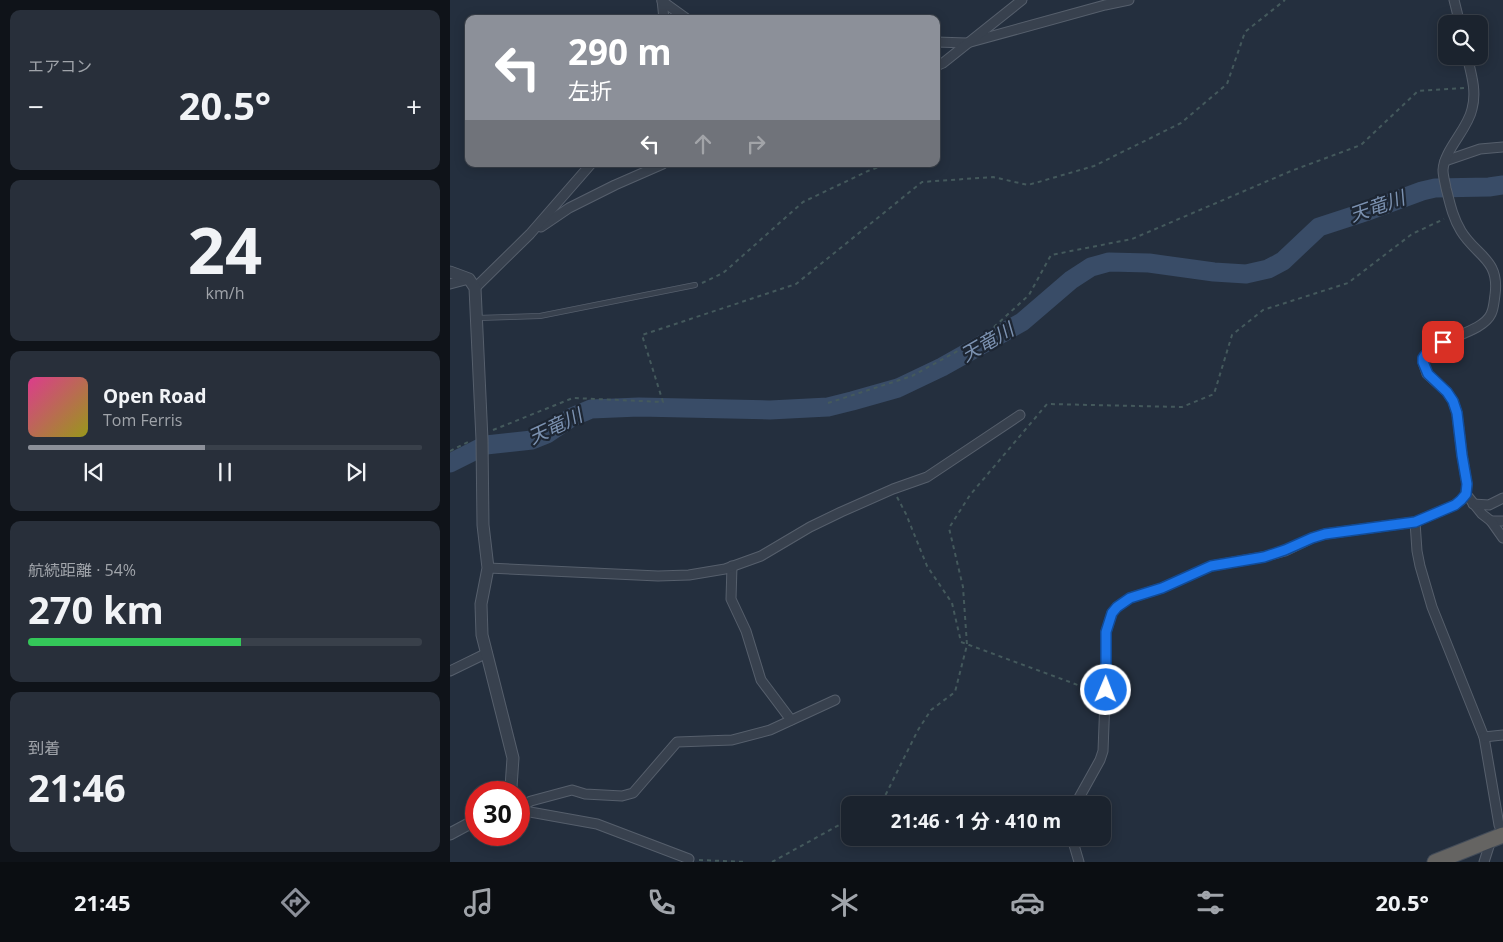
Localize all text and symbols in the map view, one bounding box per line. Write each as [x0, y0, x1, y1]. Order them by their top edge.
map controls [1438, 15, 1488, 65]
button: search [1438, 15, 1488, 65]
text: 290 m [568, 28, 672, 75]
icon: left [485, 35, 550, 100]
text: エアコン [28, 55, 92, 77]
text: 左折 [568, 75, 612, 105]
text: 20.5° [179, 79, 271, 131]
text: − [28, 87, 44, 125]
text: + [406, 87, 422, 125]
icon: left [636, 130, 664, 158]
icon: ahead [689, 130, 717, 158]
icon: right [742, 130, 770, 158]
water label: 天竜川 [1346, 184, 1410, 228]
text: 24 [188, 205, 262, 293]
text: km/h [206, 282, 244, 304]
water label: 天竜川 [956, 315, 1020, 368]
pin [1422, 321, 1464, 363]
icon: arrive [1429, 328, 1457, 356]
text: Open Road [103, 383, 207, 409]
water label: 天竜川 [524, 401, 588, 450]
text: Tom Ferris [103, 409, 182, 431]
icon: previous [80, 458, 108, 486]
icon: pause [211, 458, 239, 486]
icon: next [342, 458, 370, 486]
text: 航続距離 · 54% [28, 559, 136, 581]
text: 270 km [28, 583, 164, 635]
position arrow [1079, 663, 1131, 715]
text: 到着 [28, 737, 60, 759]
text: 21:46 [28, 761, 126, 813]
speed limit sign: 30 [465, 781, 530, 846]
text: 21:46 · 1 分 · 410 m [891, 808, 1061, 834]
icon: directions [278, 885, 313, 920]
icon: music [461, 885, 496, 920]
icon: phone [644, 885, 679, 920]
icon: climate [827, 885, 862, 920]
icon: car [1010, 885, 1045, 920]
icon: filters [1193, 885, 1228, 920]
text: 21:45 [74, 887, 131, 917]
text: 20.5° [1376, 887, 1429, 917]

